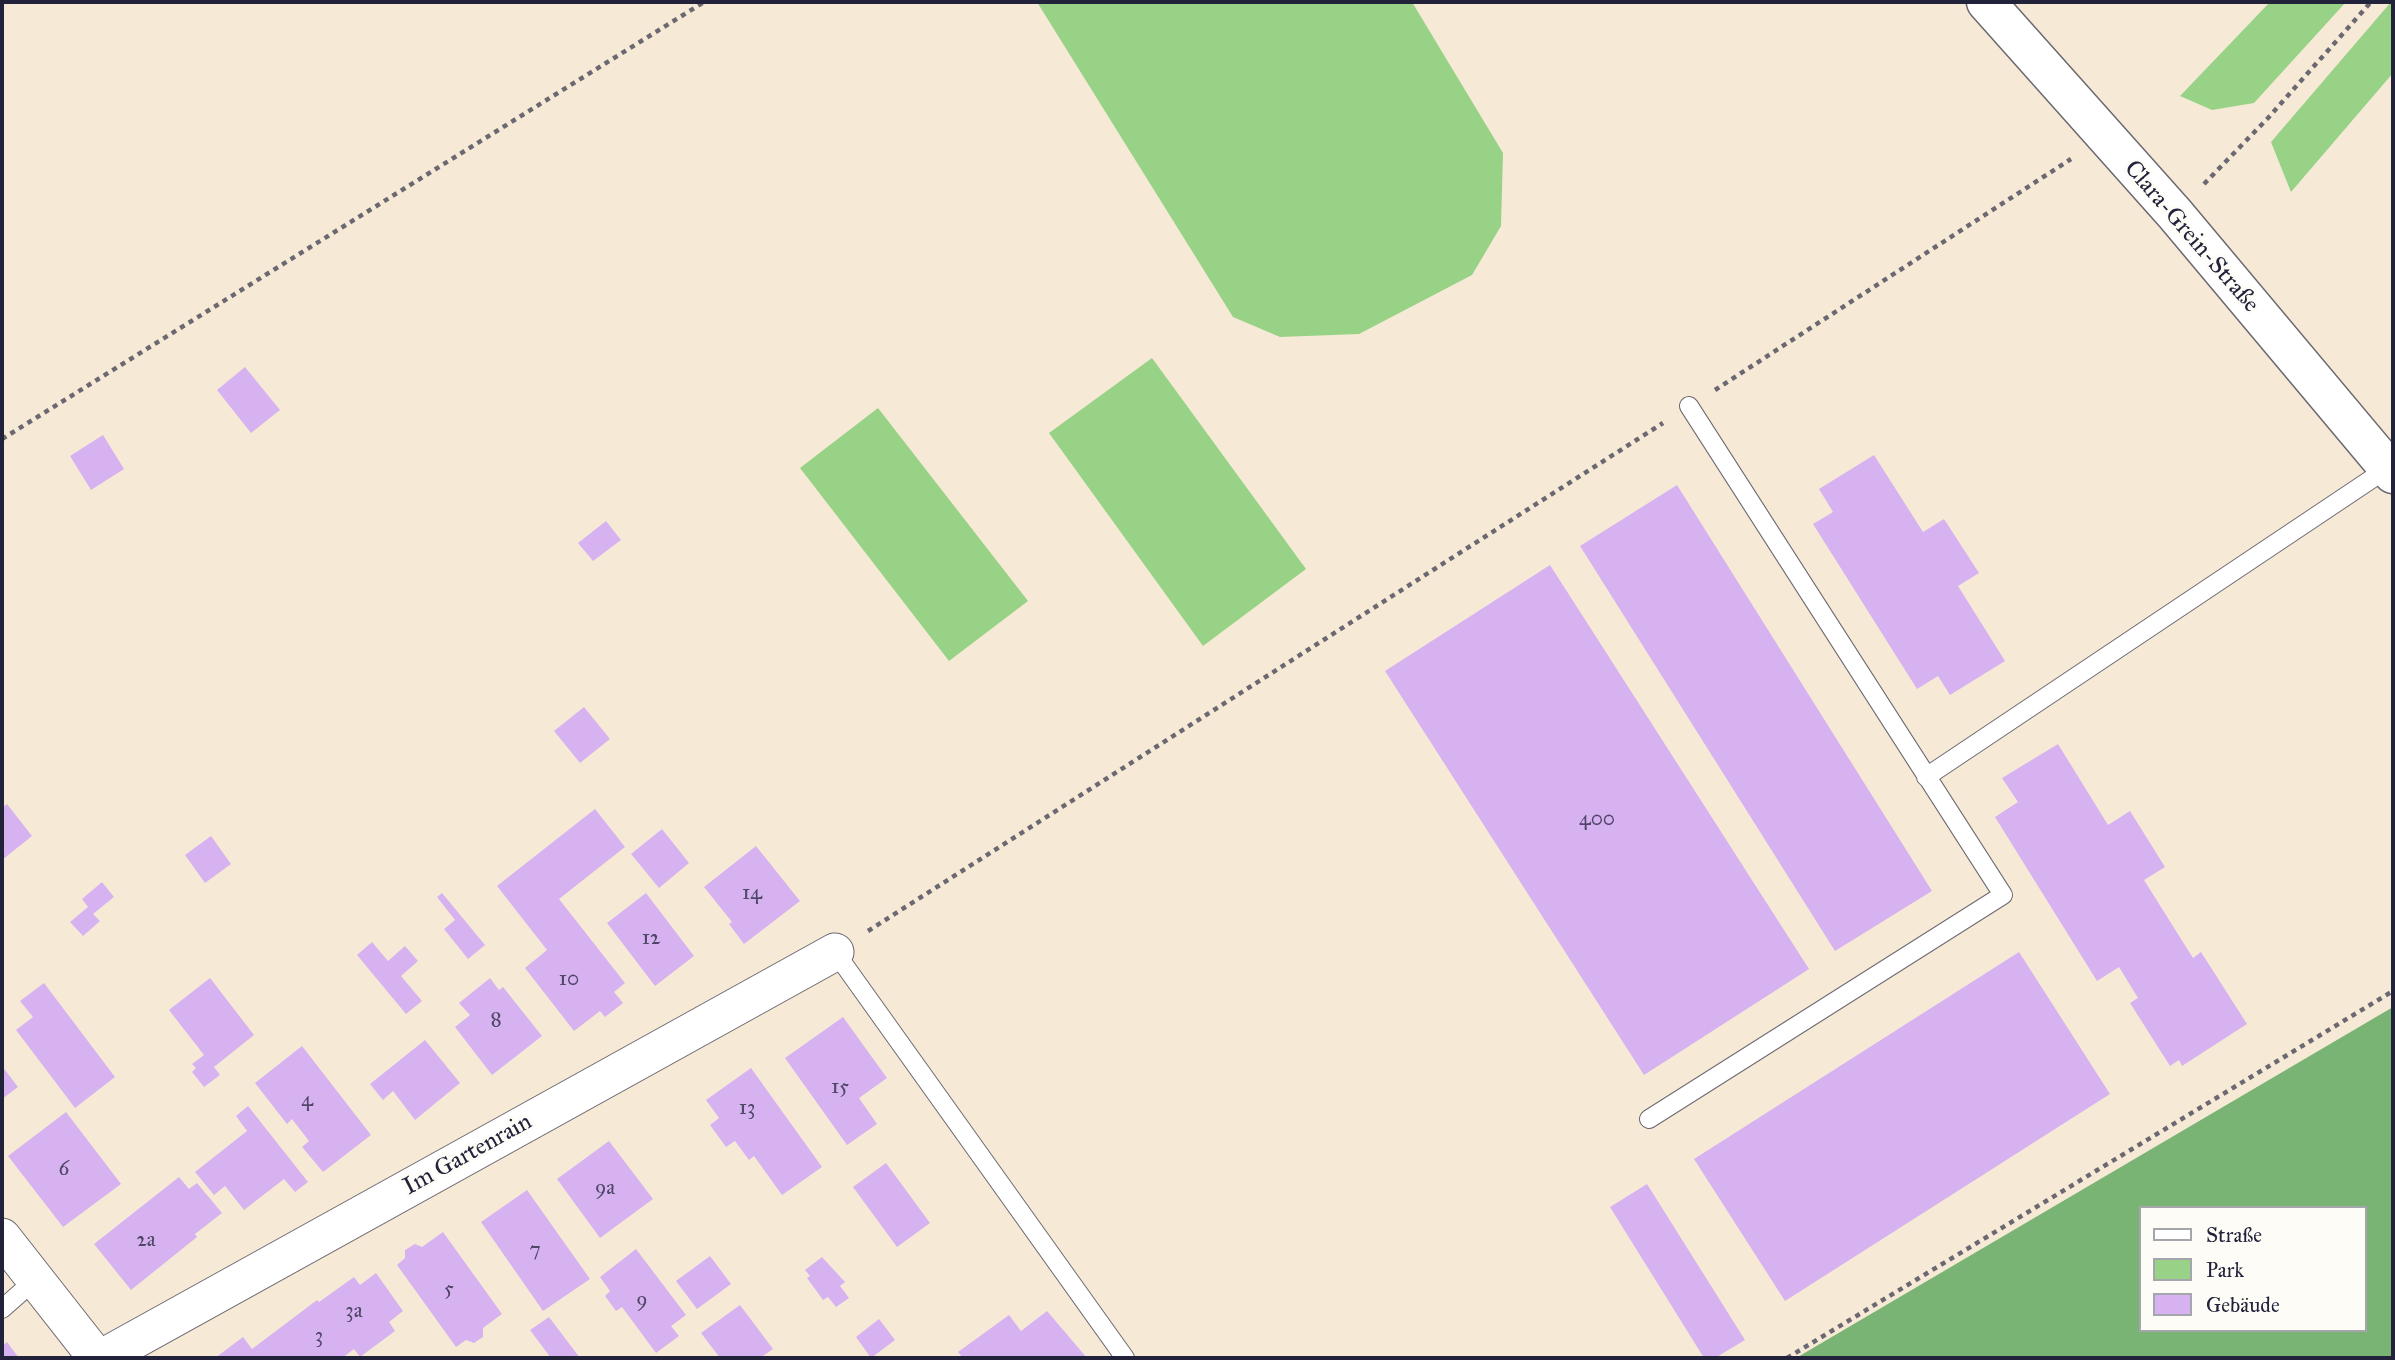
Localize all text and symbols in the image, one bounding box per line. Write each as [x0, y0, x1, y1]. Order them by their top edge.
street label: Clara-Grein-Straße [2117, 155, 2265, 319]
house number: 400 [1579, 807, 1615, 833]
house number: 14 [742, 881, 762, 907]
house number: 12 [642, 926, 660, 952]
house number: 10 [559, 967, 579, 993]
house number: 8 [490, 1008, 502, 1034]
house number: 15 [831, 1075, 849, 1101]
house number: 4 [301, 1088, 313, 1114]
house number: 13 [739, 1096, 755, 1122]
street label: Im Gartenrain [399, 1108, 537, 1202]
house number: 6 [59, 1157, 69, 1183]
house number: 9a [595, 1176, 615, 1202]
legend [2140, 1206, 2367, 1332]
text: Straße [2206, 1222, 2262, 1248]
house number: 2a [136, 1228, 156, 1254]
house number: 7 [529, 1238, 541, 1264]
text: Park [2206, 1257, 2244, 1283]
house number: 5 [444, 1277, 454, 1303]
house number: 9 [636, 1288, 648, 1314]
text: Gebäude [2206, 1292, 2280, 1318]
house number: 3a [345, 1299, 363, 1325]
house number: 3 [315, 1324, 323, 1350]

